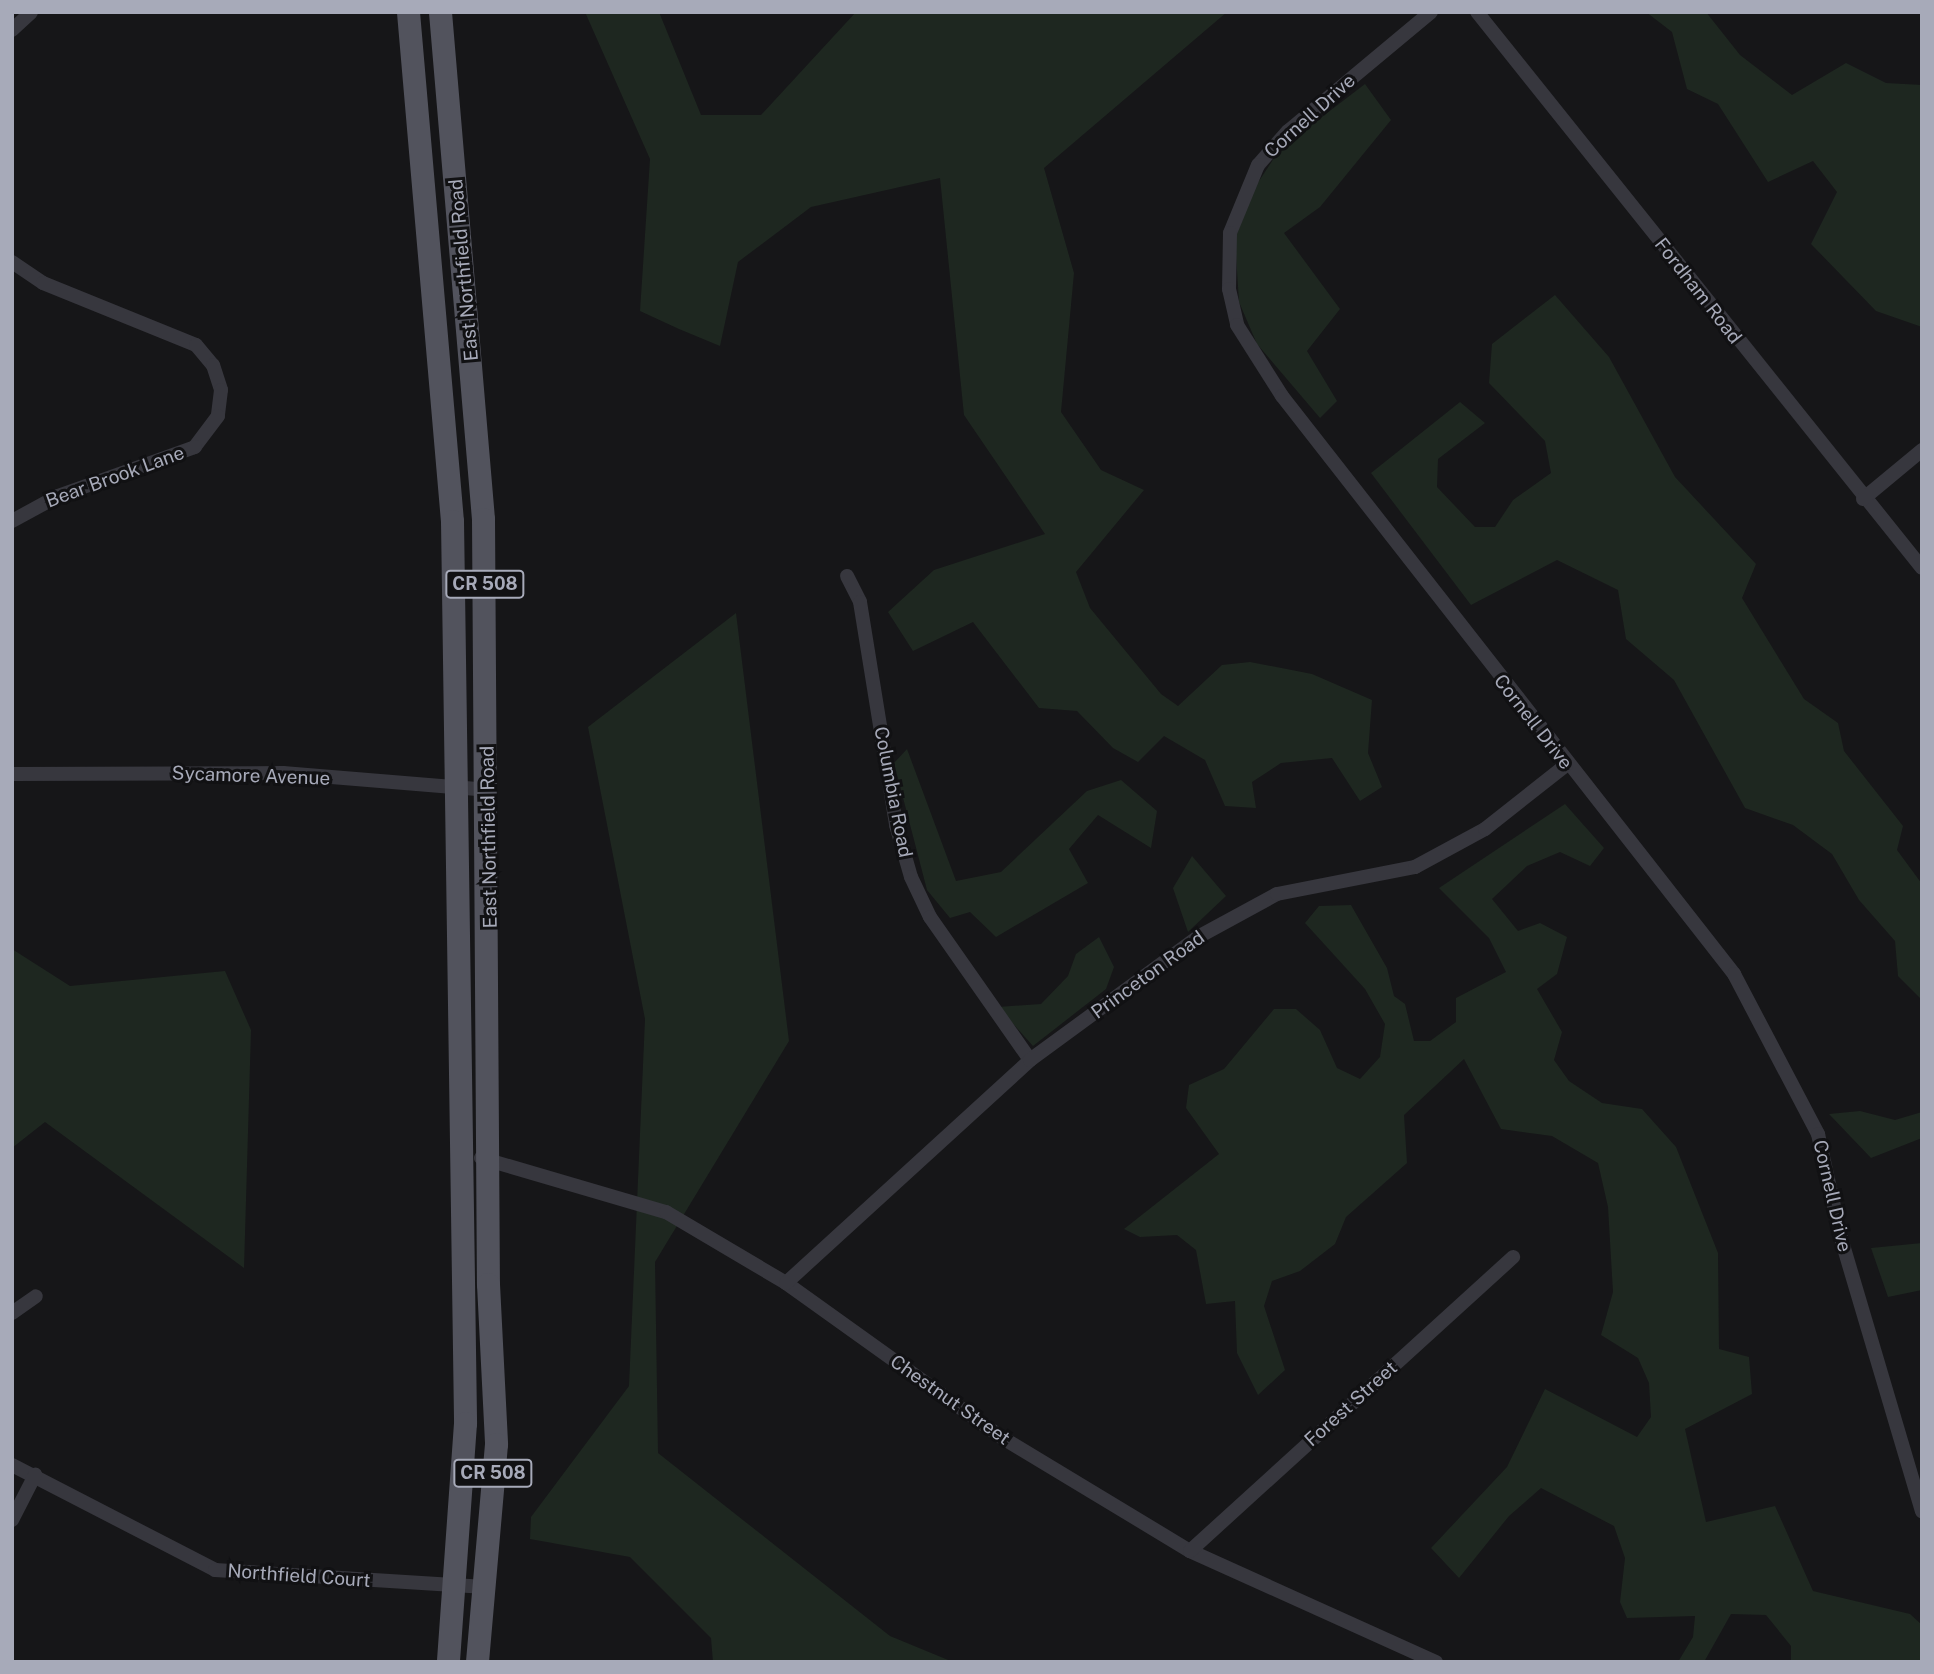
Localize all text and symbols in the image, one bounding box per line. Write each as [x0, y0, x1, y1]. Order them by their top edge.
street label: Cornell Drive [1260, 69, 1360, 163]
street label: East Northfield Road [445, 178, 483, 362]
street label: Fordham Road [1650, 234, 1746, 348]
street label: Bear Brook Lane [43, 441, 187, 513]
road number: CR 508 [445, 570, 525, 598]
street label: Cornell Drive [1489, 670, 1577, 774]
street label: Columbia Road [869, 725, 917, 859]
street label: East Northfield Road [476, 745, 502, 929]
street label: Sycamore Avenue [171, 762, 331, 790]
street label: Princeton Road [1087, 926, 1209, 1024]
street label: Cornell Drive [1808, 1138, 1856, 1254]
street label: Chestnut Street [886, 1350, 1014, 1450]
street label: Forest Street [1300, 1357, 1402, 1451]
road number: CR 508 [453, 1458, 533, 1488]
street label: Northfield Court [227, 1560, 371, 1592]

